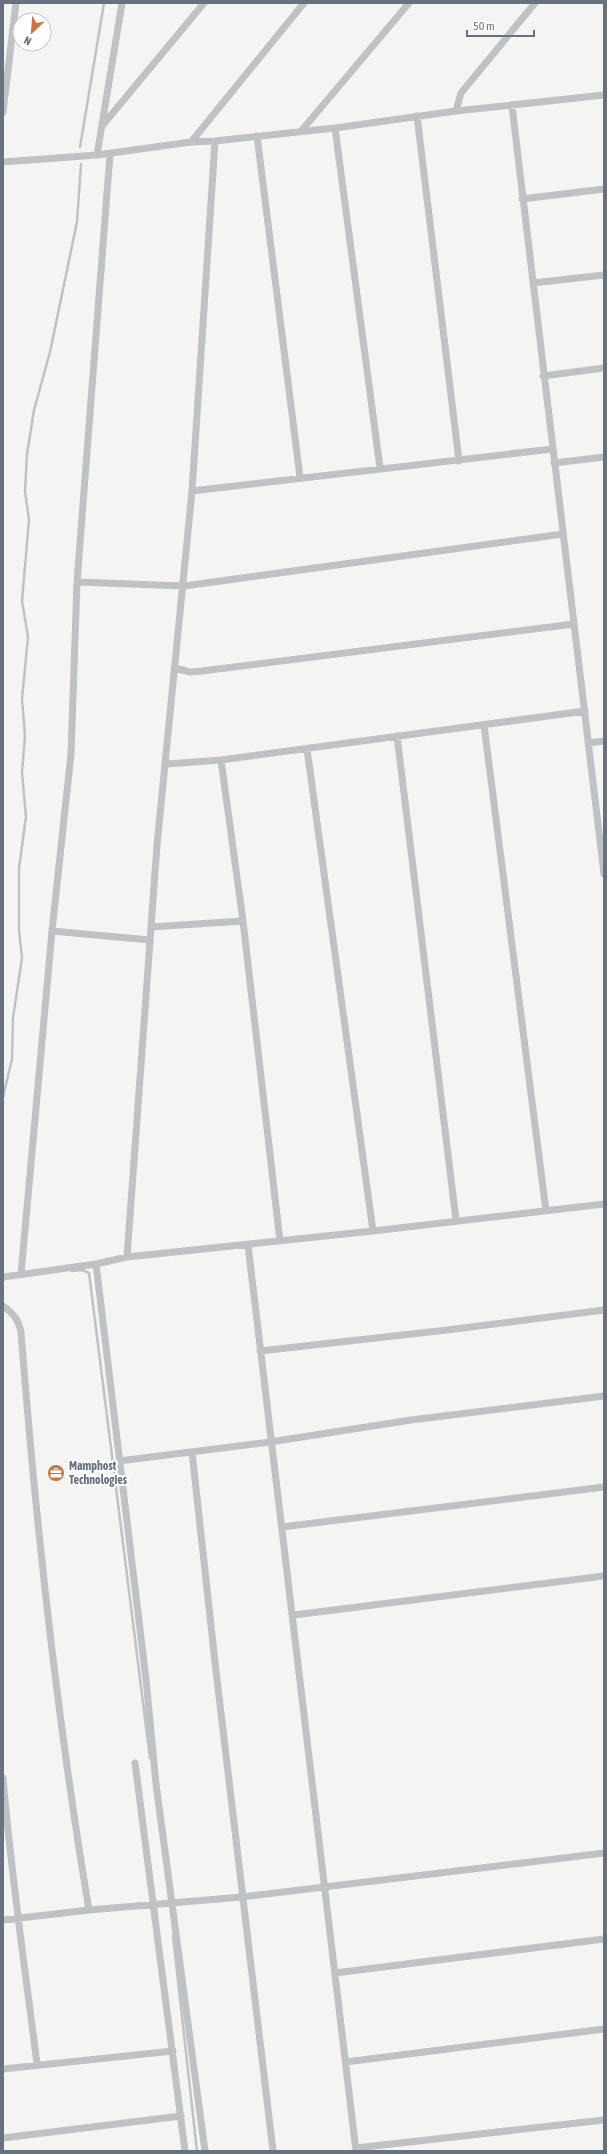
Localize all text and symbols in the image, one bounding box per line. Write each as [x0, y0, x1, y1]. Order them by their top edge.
north arrow [12, 12, 52, 52]
scale bar [467, 12, 534, 38]
text: 50 m [473, 19, 495, 33]
text: N [22, 34, 33, 48]
place label: Mamphost Technologies [69, 1459, 128, 1487]
office icon: Mamphost Technologies [46, 1463, 66, 1483]

